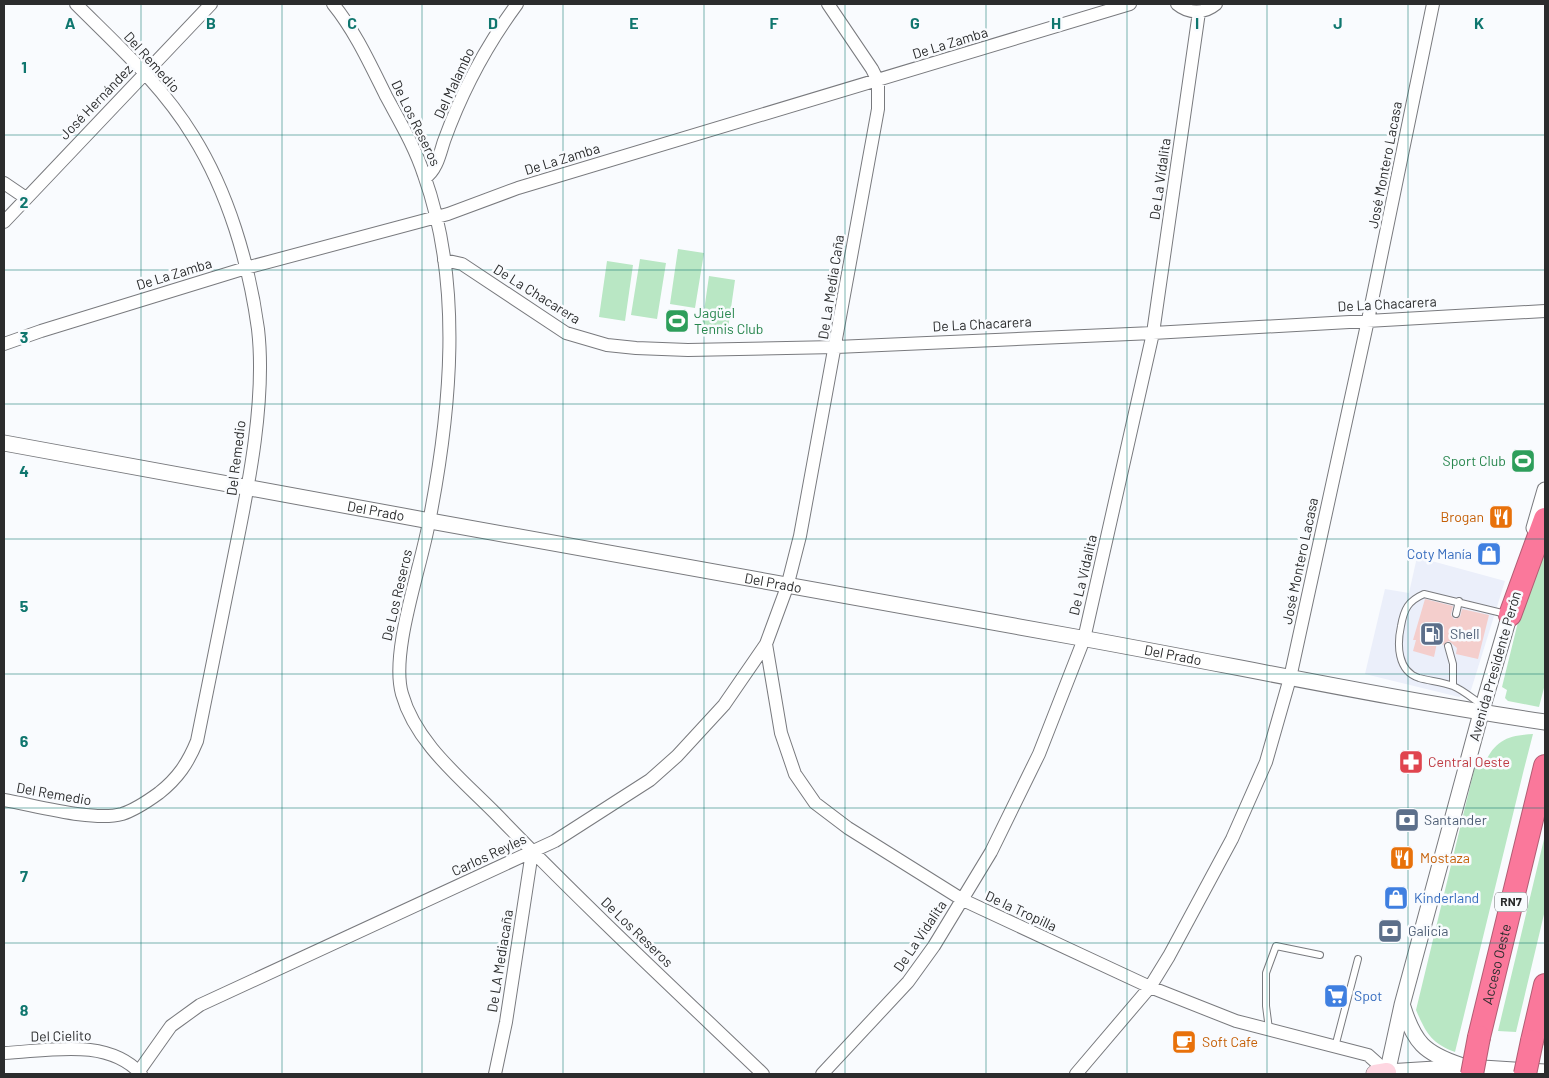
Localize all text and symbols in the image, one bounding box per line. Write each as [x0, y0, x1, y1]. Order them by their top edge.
text: A [65, 13, 76, 32]
text: B [206, 13, 216, 32]
text: C [347, 13, 357, 32]
text: D [488, 13, 498, 32]
text: E [629, 13, 639, 32]
text: F [770, 13, 779, 32]
text: G [910, 13, 920, 32]
text: H [1051, 13, 1061, 32]
text: I [1195, 13, 1199, 32]
text: J [1333, 13, 1343, 32]
text: K [1474, 13, 1484, 32]
street label: De La Zamba [910, 23, 990, 62]
street label: Del Remedio [121, 28, 184, 96]
street label: Del Malambo [430, 45, 477, 121]
text: 1 [21, 57, 27, 76]
street label: José Hernández [56, 61, 136, 143]
street label: De Los Reseros [388, 77, 445, 169]
street label: José Montero Lacasa [1364, 100, 1405, 230]
street label: De La Vidalita [1145, 137, 1174, 221]
street label: De La Zamba [522, 139, 602, 178]
text: 2 [20, 192, 29, 211]
street label: De La Media Caña [814, 233, 847, 340]
street label: De La Zamba [134, 254, 214, 293]
street label: De La Chacarera [491, 260, 584, 327]
street label: De La Chacarera [1337, 292, 1437, 315]
place label: Jagüel Tennis Club [694, 304, 764, 337]
sports icon: Jagüel Tennis Club [664, 308, 690, 334]
street label: De La Chacarera [932, 312, 1032, 335]
text: 3 [20, 327, 28, 346]
street label: Del Remedio [222, 419, 249, 497]
sports icon: Sport Club [1510, 448, 1536, 474]
place label: Sport Club [1443, 452, 1506, 469]
text: 4 [19, 461, 29, 480]
street label: José Montero Lacasa [1278, 496, 1321, 626]
street label: Del Prado [346, 497, 406, 524]
restaurant icon: Brogan [1488, 504, 1514, 530]
place label: Brogan [1440, 508, 1484, 525]
street label: De La Vidalita [1065, 533, 1100, 617]
shop icon: Coty Manía [1476, 541, 1502, 567]
place label: Coty Manía [1407, 545, 1472, 562]
street label: De Los Reseros [378, 547, 415, 642]
street label: Del Prado [743, 569, 803, 596]
street label: Avenida Presidente Perón [1465, 589, 1524, 743]
text: 5 [20, 596, 29, 615]
fuel station icon: Shell [1419, 621, 1445, 647]
place label: Shell [1450, 625, 1480, 642]
street label: Del Prado [1143, 641, 1203, 668]
text: 6 [20, 731, 29, 750]
pharmacy icon: Central Oeste [1398, 749, 1424, 775]
place label: Central Oeste [1428, 753, 1510, 770]
street label: Del Remedio [15, 779, 93, 808]
bank icon: Santander [1394, 807, 1420, 833]
place label: Santander [1424, 811, 1487, 828]
street label: Carlos Reyles [449, 830, 529, 879]
restaurant icon: Mostaza [1389, 845, 1415, 871]
place label: Mostaza [1420, 849, 1470, 866]
text: 7 [20, 866, 28, 885]
shop icon: Kinderland [1383, 885, 1409, 911]
street label: De la Tropilla [983, 887, 1060, 934]
place label: Kinderland [1414, 889, 1479, 906]
road number: RN7 [1495, 892, 1527, 912]
street label: De Los Reseros [598, 893, 677, 970]
street label: De La Vidalita [889, 897, 950, 975]
street label: De LA Mediacaña [483, 908, 516, 1013]
bank icon: Galicia [1377, 918, 1403, 944]
place label: Galicia [1408, 922, 1448, 939]
street label: Acceso Oeste [1478, 922, 1514, 1006]
supermarket icon: Spot [1323, 983, 1349, 1009]
place label: Spot [1354, 987, 1382, 1004]
text: 8 [20, 1000, 29, 1019]
street label: Del Cielito [30, 1026, 92, 1045]
cafe icon: Soft Cafe [1171, 1029, 1197, 1055]
place label: Soft Cafe [1202, 1033, 1258, 1050]

